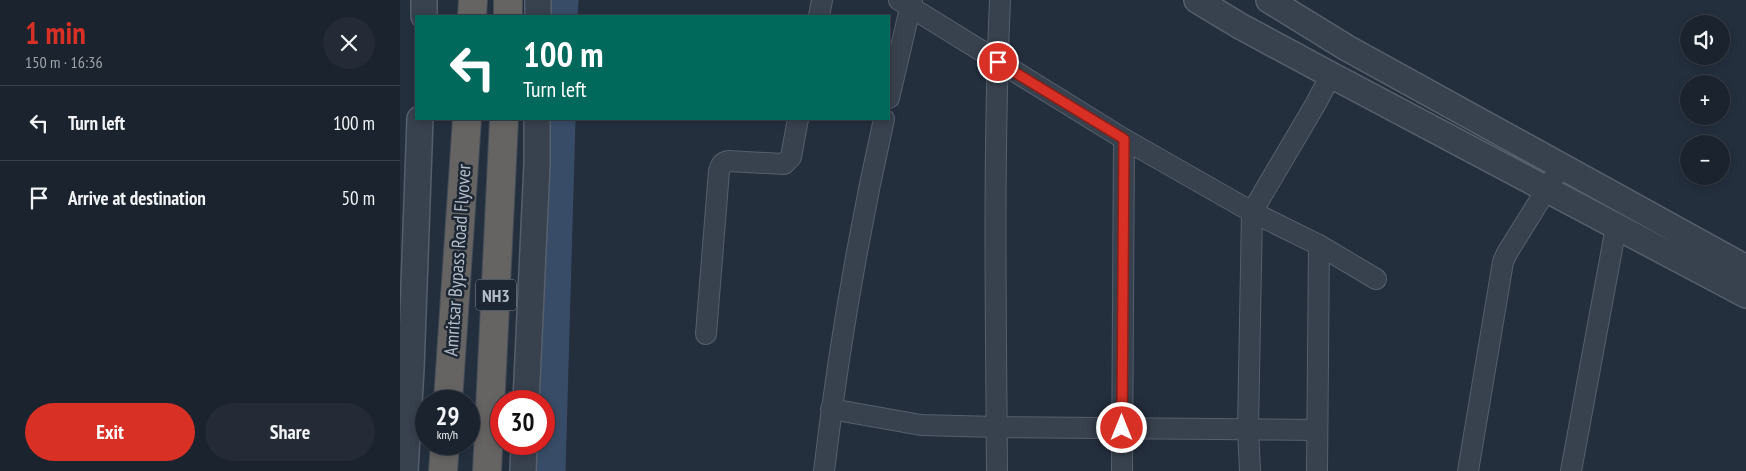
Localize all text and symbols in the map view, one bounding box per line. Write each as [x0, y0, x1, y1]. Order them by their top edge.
text: 1 min [25, 13, 86, 52]
map controls [1680, 15, 1730, 185]
button: sound [1680, 15, 1730, 65]
button: close [323, 17, 375, 69]
text: 100 m [523, 31, 604, 77]
icon: left [440, 35, 505, 100]
pin [977, 41, 1019, 83]
icon: arrive [984, 48, 1012, 76]
text: 150 m · 16:36 [25, 52, 103, 72]
text: Turn left [523, 75, 587, 103]
button: + [1680, 75, 1730, 125]
icon: left [25, 109, 53, 137]
text: Turn left [68, 111, 125, 135]
text: 100 m [333, 111, 375, 135]
button: − [1680, 135, 1730, 185]
street label: Amritsar Bypass Road Flyover [438, 162, 476, 357]
icon: arrive [25, 184, 53, 212]
text: Arrive at destination [68, 186, 206, 210]
text: 50 m [342, 186, 375, 210]
road number: NH3 [476, 280, 516, 310]
speed limit sign: 30 [490, 390, 555, 455]
text: 29 [436, 400, 459, 432]
position arrow [1095, 401, 1147, 453]
button: Exit [25, 403, 195, 461]
button: Share [205, 403, 375, 461]
text: km/h [437, 427, 458, 442]

